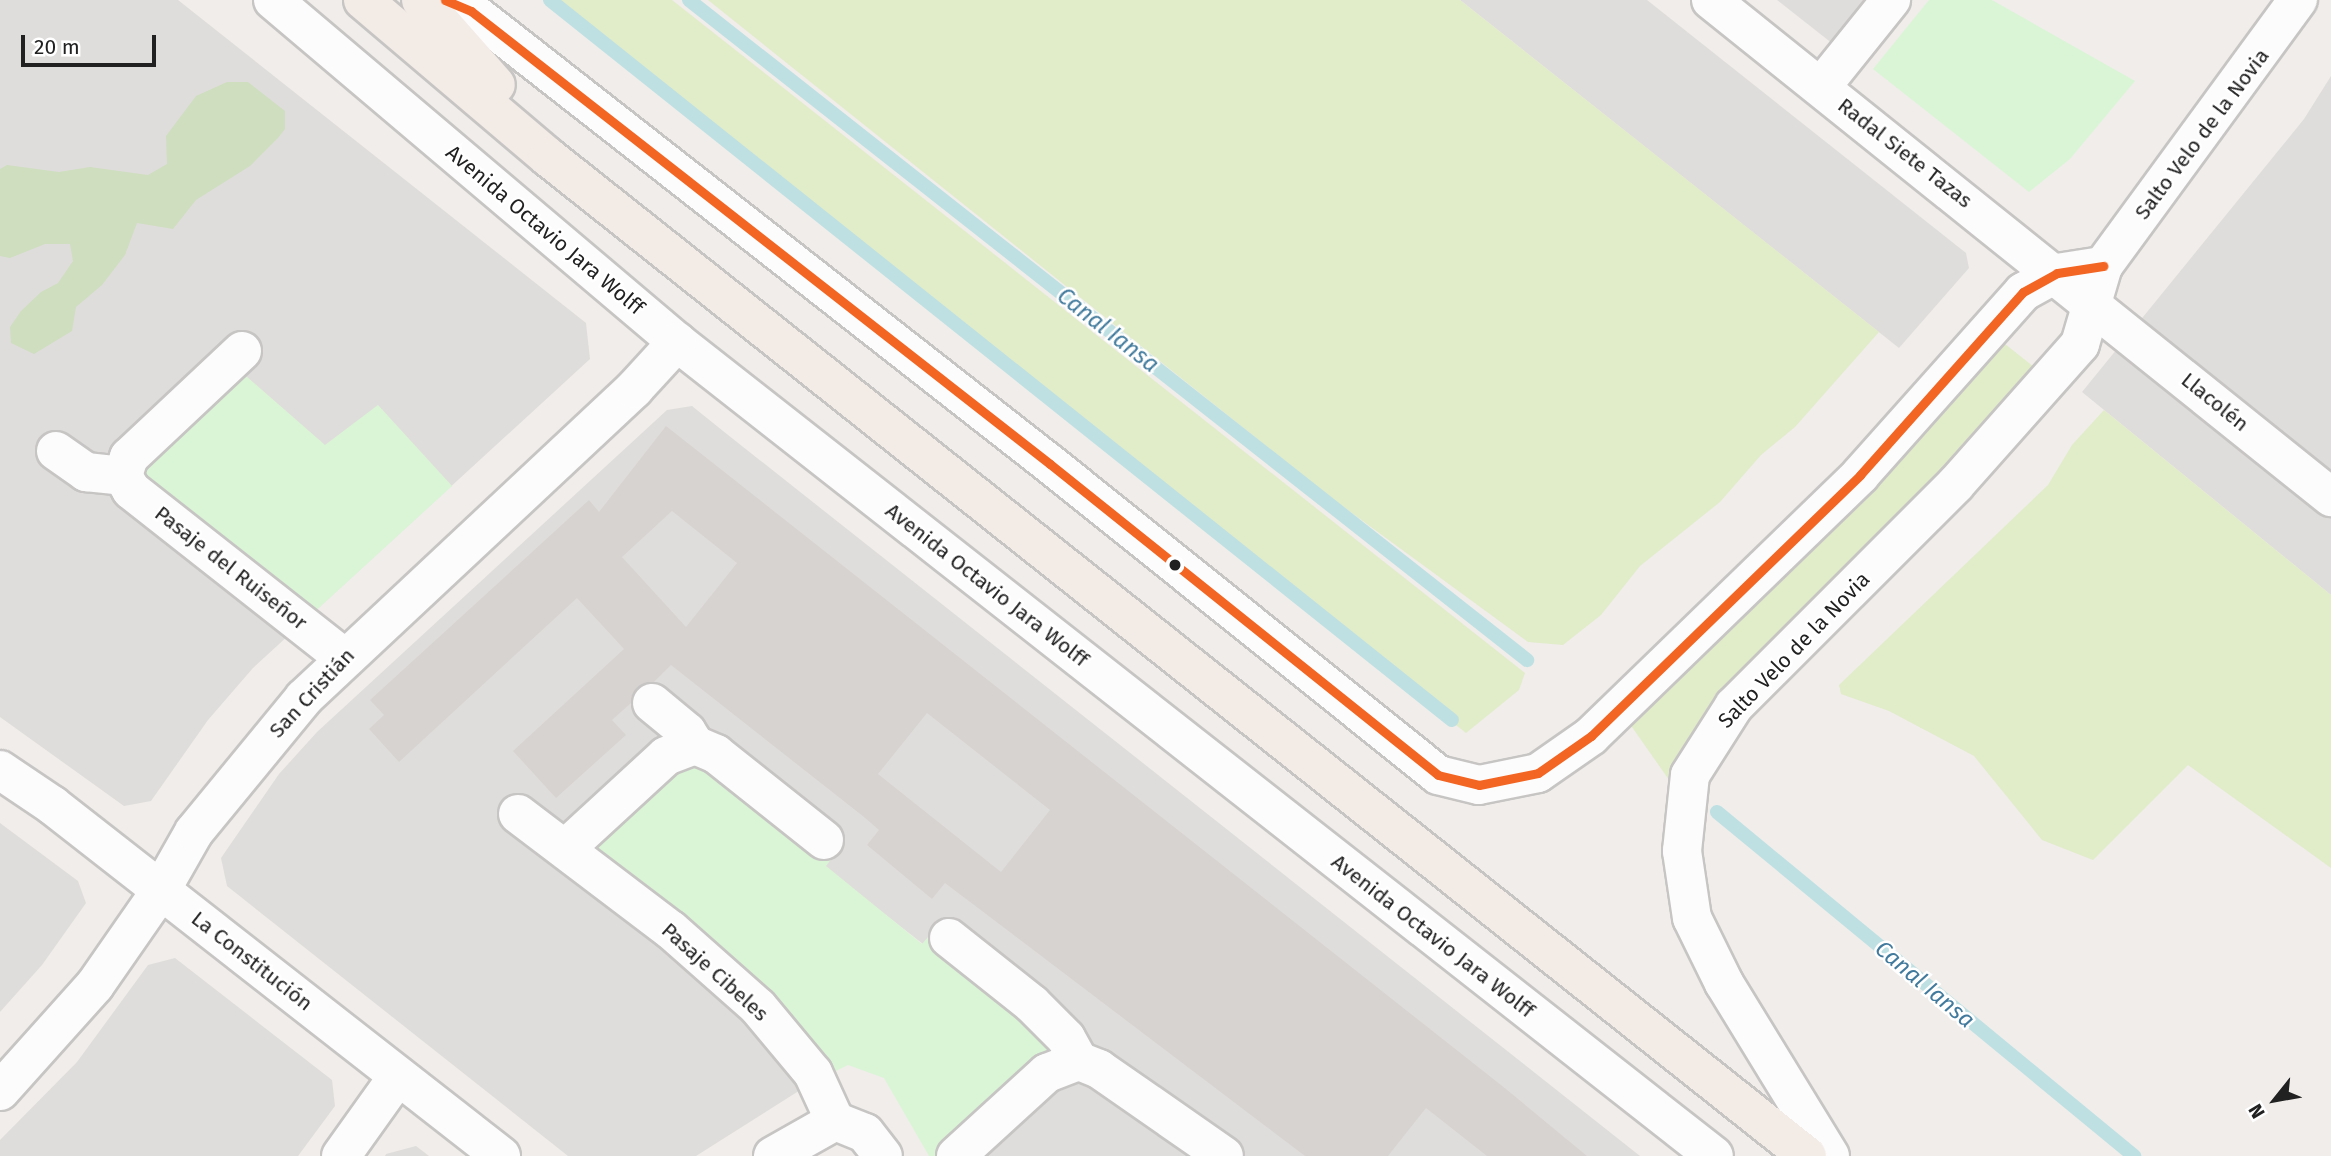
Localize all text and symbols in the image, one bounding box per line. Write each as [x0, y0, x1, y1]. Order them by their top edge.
scale bar [24, 21, 159, 65]
text: 20 m [34, 34, 80, 60]
street label: Salto Velo de la Novia [2130, 44, 2274, 224]
street label: Radal Siete Tazas [1833, 93, 1977, 213]
street label: Avenida Octavio Jara Wolff [441, 140, 649, 320]
water label: Canal Iansa [1052, 282, 1164, 378]
street label: Llacolén [2176, 367, 2254, 437]
street label: Avenida Octavio Jara Wolff [881, 498, 1093, 672]
street label: Pasaje del Ruiseñor [150, 501, 312, 635]
unlabelled marker [1168, 558, 1182, 572]
street label: Salto Velo de la Novia [1713, 567, 1875, 733]
street label: San Cristián [264, 643, 360, 743]
street label: Avenida Octavio Jara Wolff [1327, 849, 1539, 1023]
street label: La Constitución [186, 906, 318, 1016]
street label: Pasaje Cibeles [656, 918, 774, 1026]
water label: Canal Iansa [1870, 934, 1980, 1034]
north arrow [2240, 1065, 2310, 1135]
text: N [2243, 1100, 2270, 1122]

